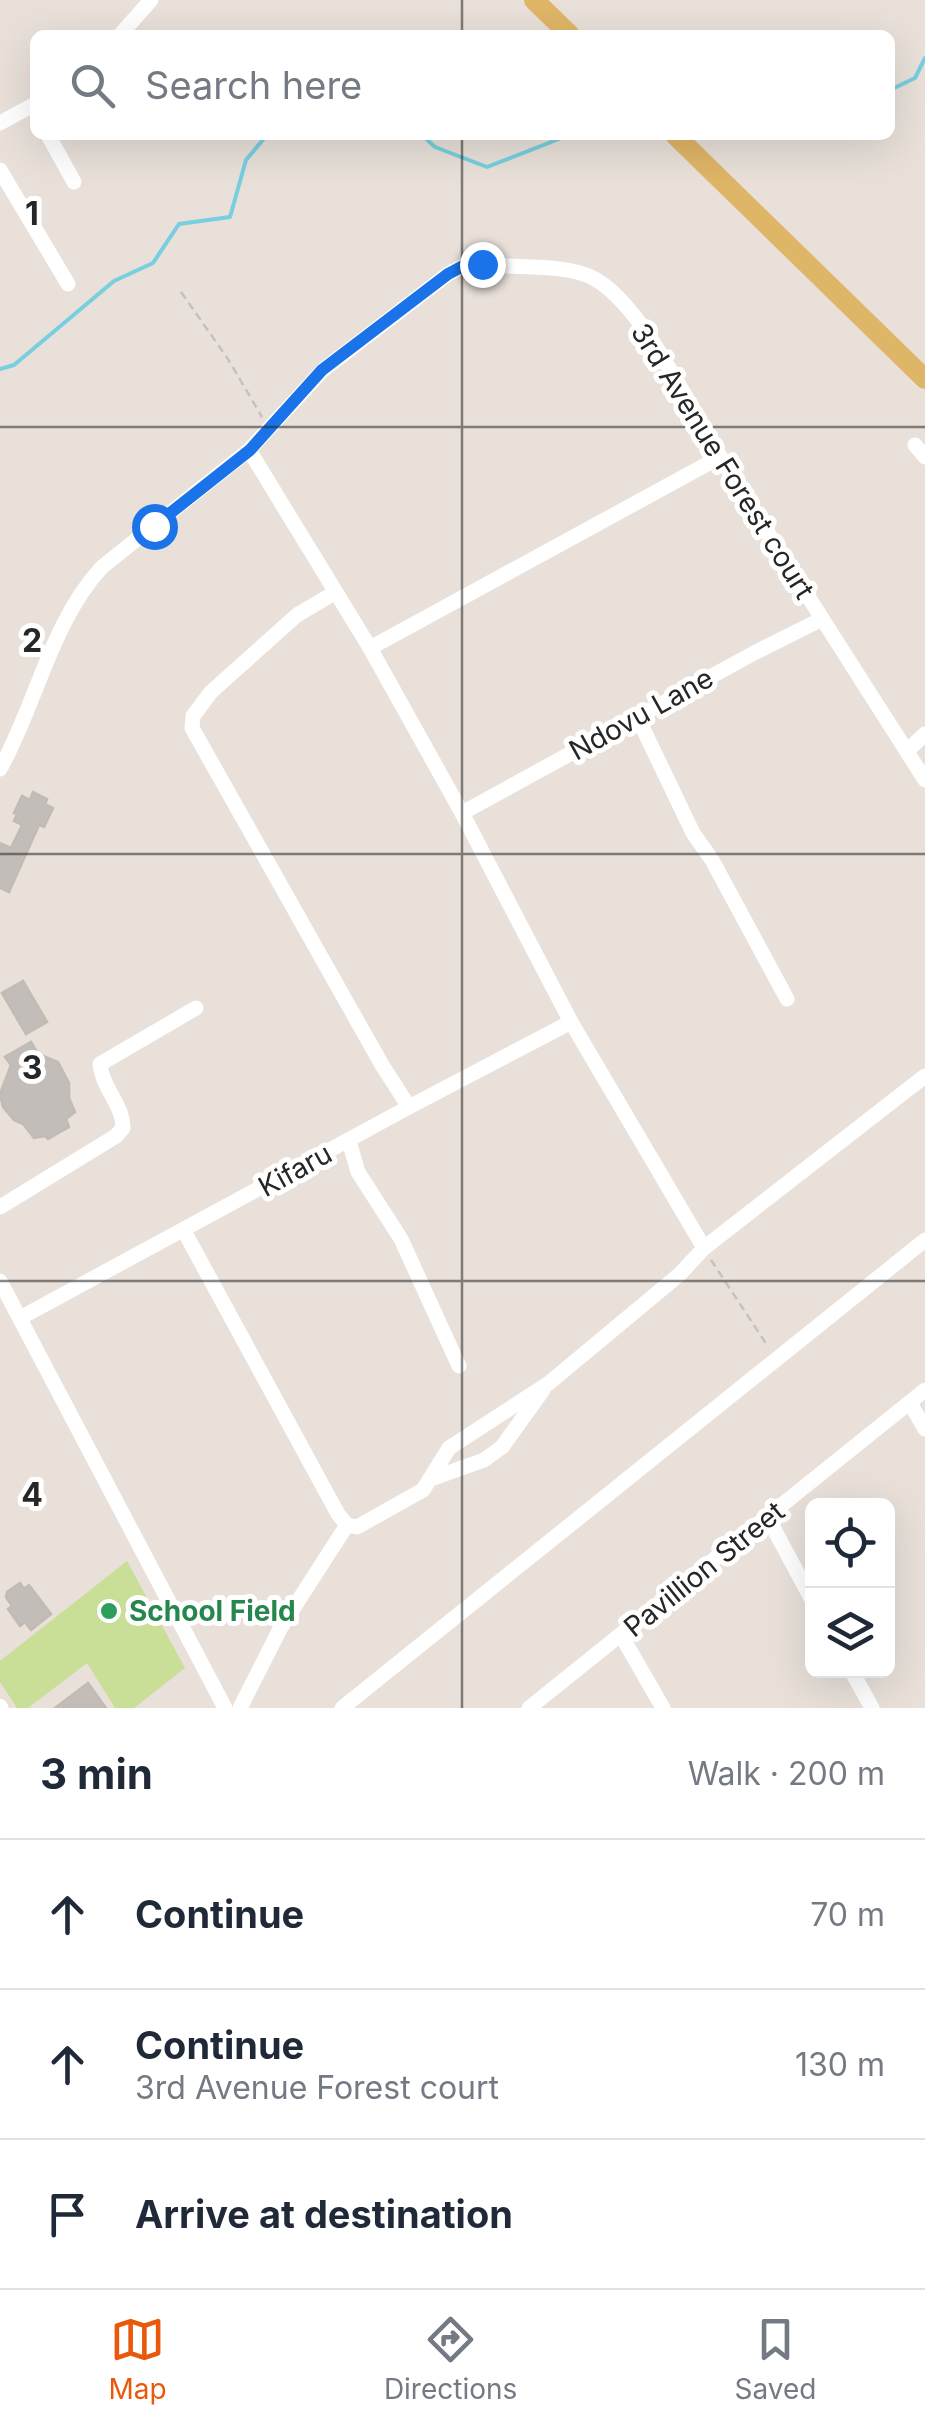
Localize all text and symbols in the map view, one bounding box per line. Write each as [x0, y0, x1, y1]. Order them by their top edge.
search box [30, 30, 895, 140]
icon: search [65, 58, 120, 113]
text: Search here [145, 62, 362, 108]
text: 1 [25, 194, 39, 233]
route end [460, 242, 506, 288]
street label: 3rd Avenue Forest court [624, 317, 822, 605]
route start [132, 504, 178, 550]
text: 2 [22, 621, 42, 660]
street label: Ndovu Lane [563, 661, 719, 767]
text: 3 [22, 1048, 42, 1087]
street label: Kifaru [252, 1136, 338, 1204]
text: 4 [21, 1475, 43, 1514]
street label: Pavillion Street [617, 1494, 791, 1644]
map controls [805, 1498, 895, 1678]
button: locate [805, 1498, 895, 1588]
button: layers [805, 1588, 895, 1678]
place label: School Field [129, 1594, 296, 1628]
marker: School Field [98, 1600, 120, 1622]
text: 3 min [40, 1748, 153, 1799]
text: Walk · 200 m [688, 1754, 885, 1793]
icon: ahead [40, 1887, 95, 1942]
text: Continue [135, 1891, 304, 1937]
text: 70 m [810, 1895, 885, 1934]
text: Continue [135, 2022, 304, 2068]
icon: ahead [40, 2037, 95, 2092]
text: 130 m [795, 2045, 885, 2084]
text: 3rd Avenue Forest court [135, 2068, 499, 2107]
icon: arrive [40, 2187, 95, 2242]
text: Arrive at destination [135, 2191, 513, 2237]
tab: Map [109, 2312, 167, 2406]
tab: Directions [384, 2312, 517, 2406]
tab: Saved [734, 2312, 816, 2406]

